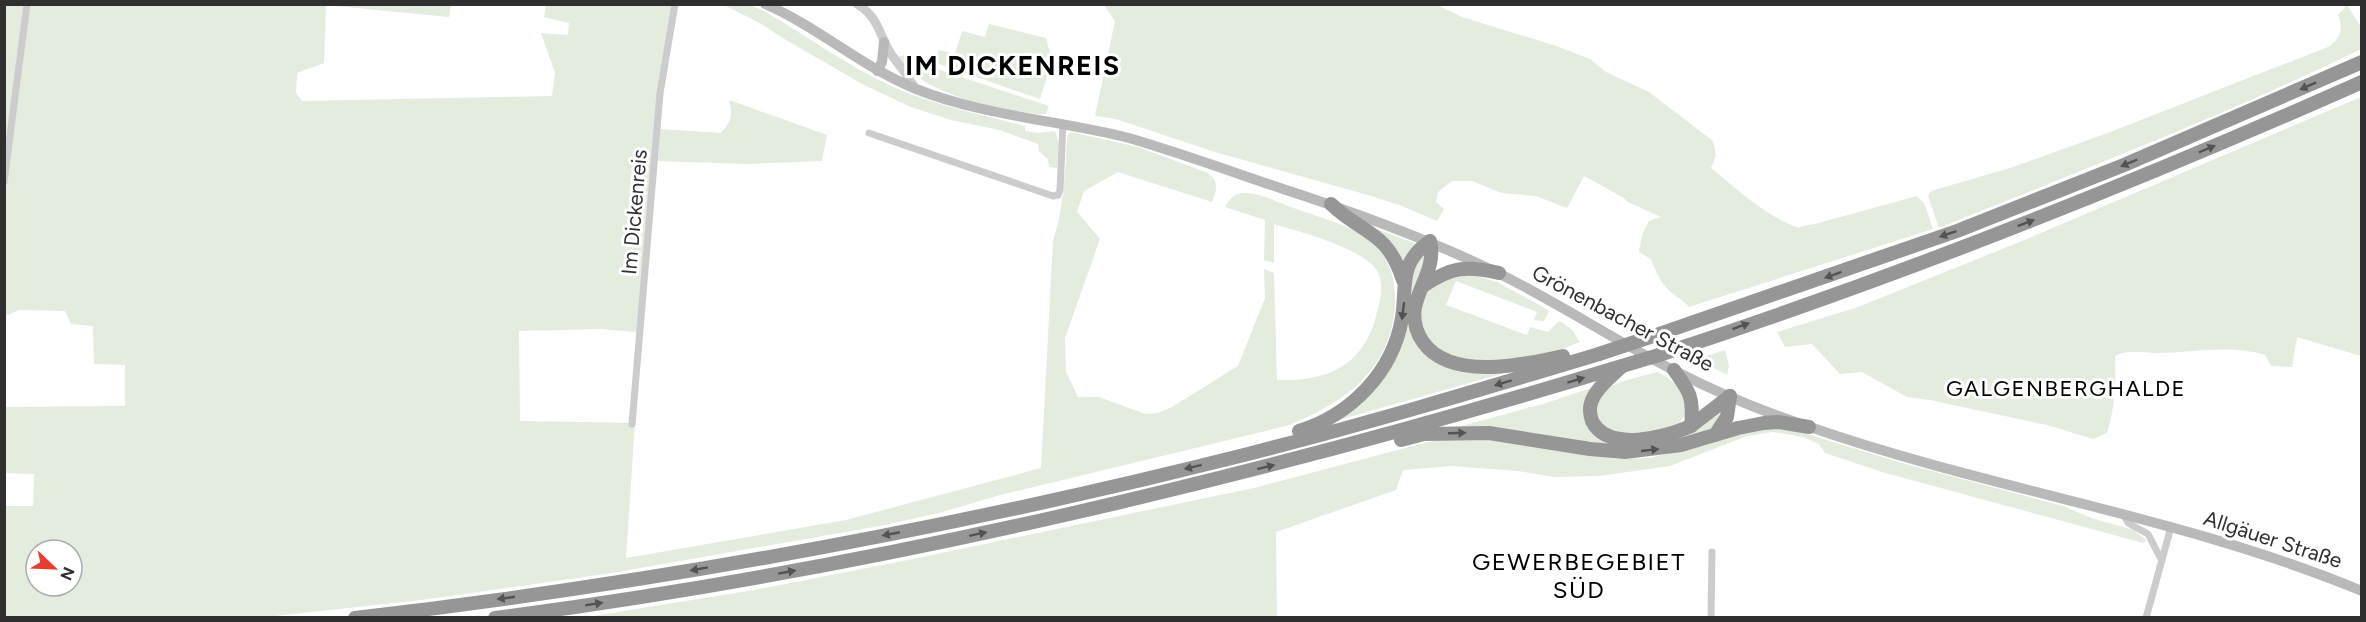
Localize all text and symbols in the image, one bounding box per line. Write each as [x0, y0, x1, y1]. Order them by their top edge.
district label: IM DICKENREIS [905, 49, 1121, 82]
one-way arrow [2299, 81, 2317, 91]
one-way arrow [2198, 145, 2215, 154]
street label: Im Dickenreis [616, 148, 652, 276]
one-way arrow [2120, 159, 2138, 168]
one-way arrow [2017, 218, 2035, 227]
one-way arrow [1938, 230, 1956, 240]
street label: Grönenbacher Straße [1528, 260, 1718, 376]
one-way arrow [1823, 271, 1841, 281]
one-way arrow [1398, 301, 1407, 320]
one-way arrow [1733, 321, 1751, 331]
one-way arrow [1567, 375, 1585, 384]
district label: GALGENBERGHALDE [1946, 375, 2186, 402]
one-way arrow [1494, 379, 1512, 388]
one-way arrow [1447, 428, 1466, 437]
one-way arrow [1640, 445, 1659, 454]
one-way arrow [1257, 462, 1275, 472]
one-way arrow [1184, 463, 1202, 473]
street label: Allgäuer Straße [2201, 505, 2345, 573]
one-way arrow [969, 529, 988, 538]
one-way arrow [881, 530, 900, 539]
north arrow [24, 538, 84, 598]
district label: GEWERBEGEBIET SÜD [1472, 547, 1686, 604]
text: N [56, 564, 79, 583]
one-way arrow [689, 564, 708, 573]
one-way arrow [777, 567, 796, 576]
one-way arrow [497, 594, 516, 603]
one-way arrow [585, 599, 604, 608]

